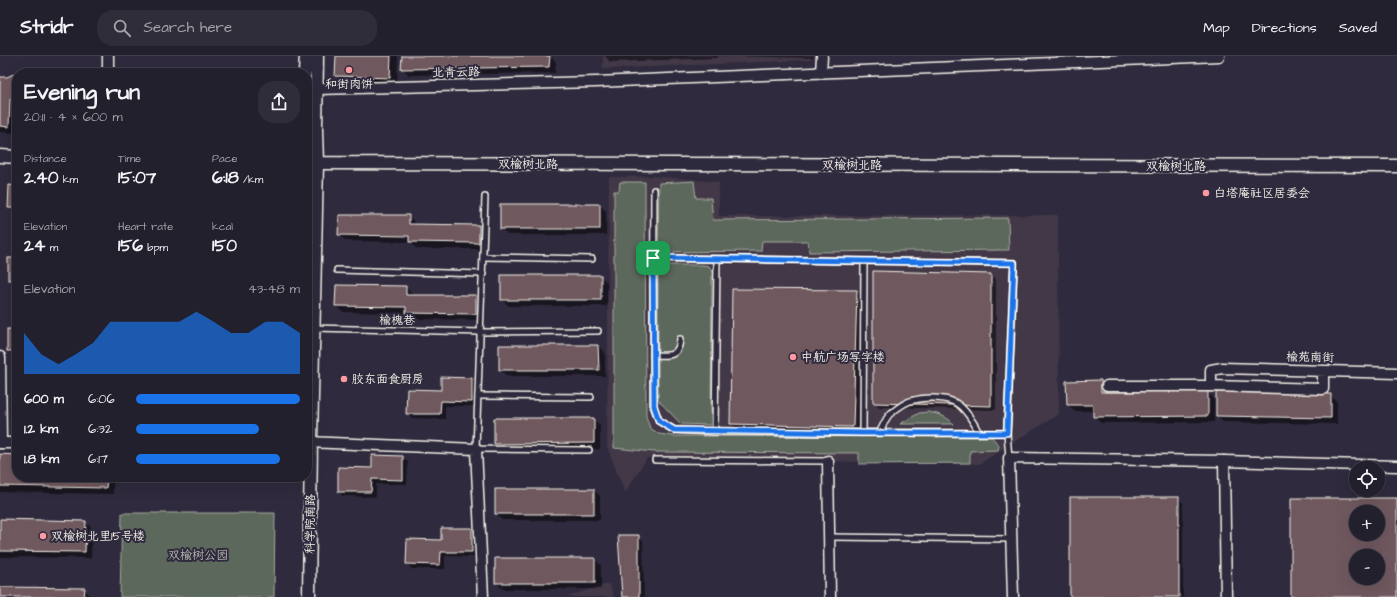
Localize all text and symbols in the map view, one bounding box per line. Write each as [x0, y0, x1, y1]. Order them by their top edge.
search box [97, 10, 377, 46]
text: Stridr [20, 14, 73, 41]
icon: search [111, 17, 133, 39]
text: Search here [143, 17, 232, 38]
text: Map [1203, 18, 1230, 38]
text: Directions [1252, 18, 1317, 38]
text: Saved [1339, 18, 1377, 38]
street label: 北青云路 [432, 64, 480, 81]
marker: 和街肉饼 [344, 65, 354, 75]
place label: 和街肉饼 [325, 76, 373, 93]
text: Evening run [24, 77, 140, 108]
button: share [258, 81, 300, 123]
text: 20:11 · 4 × 600 m [24, 108, 123, 126]
text: Distance [24, 151, 67, 166]
text: Time [118, 151, 141, 166]
text: Pace [212, 151, 238, 166]
street label: 双榆树北路 [498, 156, 558, 173]
street label: 双榆树北路 [822, 157, 882, 174]
street label: 双榆树北路 [1146, 158, 1206, 175]
text: 2.40 [24, 166, 58, 190]
text: 15:07 [118, 166, 156, 190]
text: 6:18 [212, 166, 239, 190]
text: km [58, 172, 78, 187]
text: /km [239, 172, 263, 187]
place label: 白塔庵社区居委会 [1214, 185, 1310, 202]
marker: 白塔庵社区居委会 [1201, 188, 1211, 198]
text: Elevation [24, 219, 67, 234]
text: Heart rate [118, 219, 173, 234]
text: kcal [212, 219, 233, 234]
text: 24 [24, 234, 45, 258]
text: 156 [118, 234, 143, 258]
text: 150 [212, 234, 237, 258]
text: m [45, 240, 58, 255]
text: bpm [143, 240, 168, 255]
pin [636, 241, 670, 275]
icon: arrive [642, 247, 664, 269]
text: Elevation [24, 280, 75, 298]
text: 43–48 m [248, 280, 300, 298]
street label: 榆槐巷 [379, 312, 415, 329]
place label: 中航广场写字楼 [801, 349, 885, 366]
street label: 榆苑南街 [1286, 349, 1334, 366]
marker: 中航广场写字楼 [788, 352, 798, 362]
place label: 胶东面食厨房 [352, 371, 424, 388]
marker: 胶东面食厨房 [339, 374, 349, 384]
text: 600 m [24, 390, 64, 408]
text: 6:06 [88, 390, 115, 408]
text: 1.2 km [24, 420, 58, 438]
text: 6:32 [88, 420, 112, 438]
text: 1.8 km [24, 450, 59, 468]
text: 6:17 [88, 450, 108, 468]
map controls [1349, 461, 1385, 585]
button: locate [1349, 461, 1385, 497]
street label: 科学院南路 [301, 494, 320, 554]
button: + [1349, 505, 1385, 541]
place label: 双榆树北里15号楼 [51, 528, 145, 545]
marker: 双榆树北里15号楼 [38, 531, 48, 541]
park label: 双榆树公园 [168, 547, 228, 564]
button: − [1349, 549, 1385, 585]

